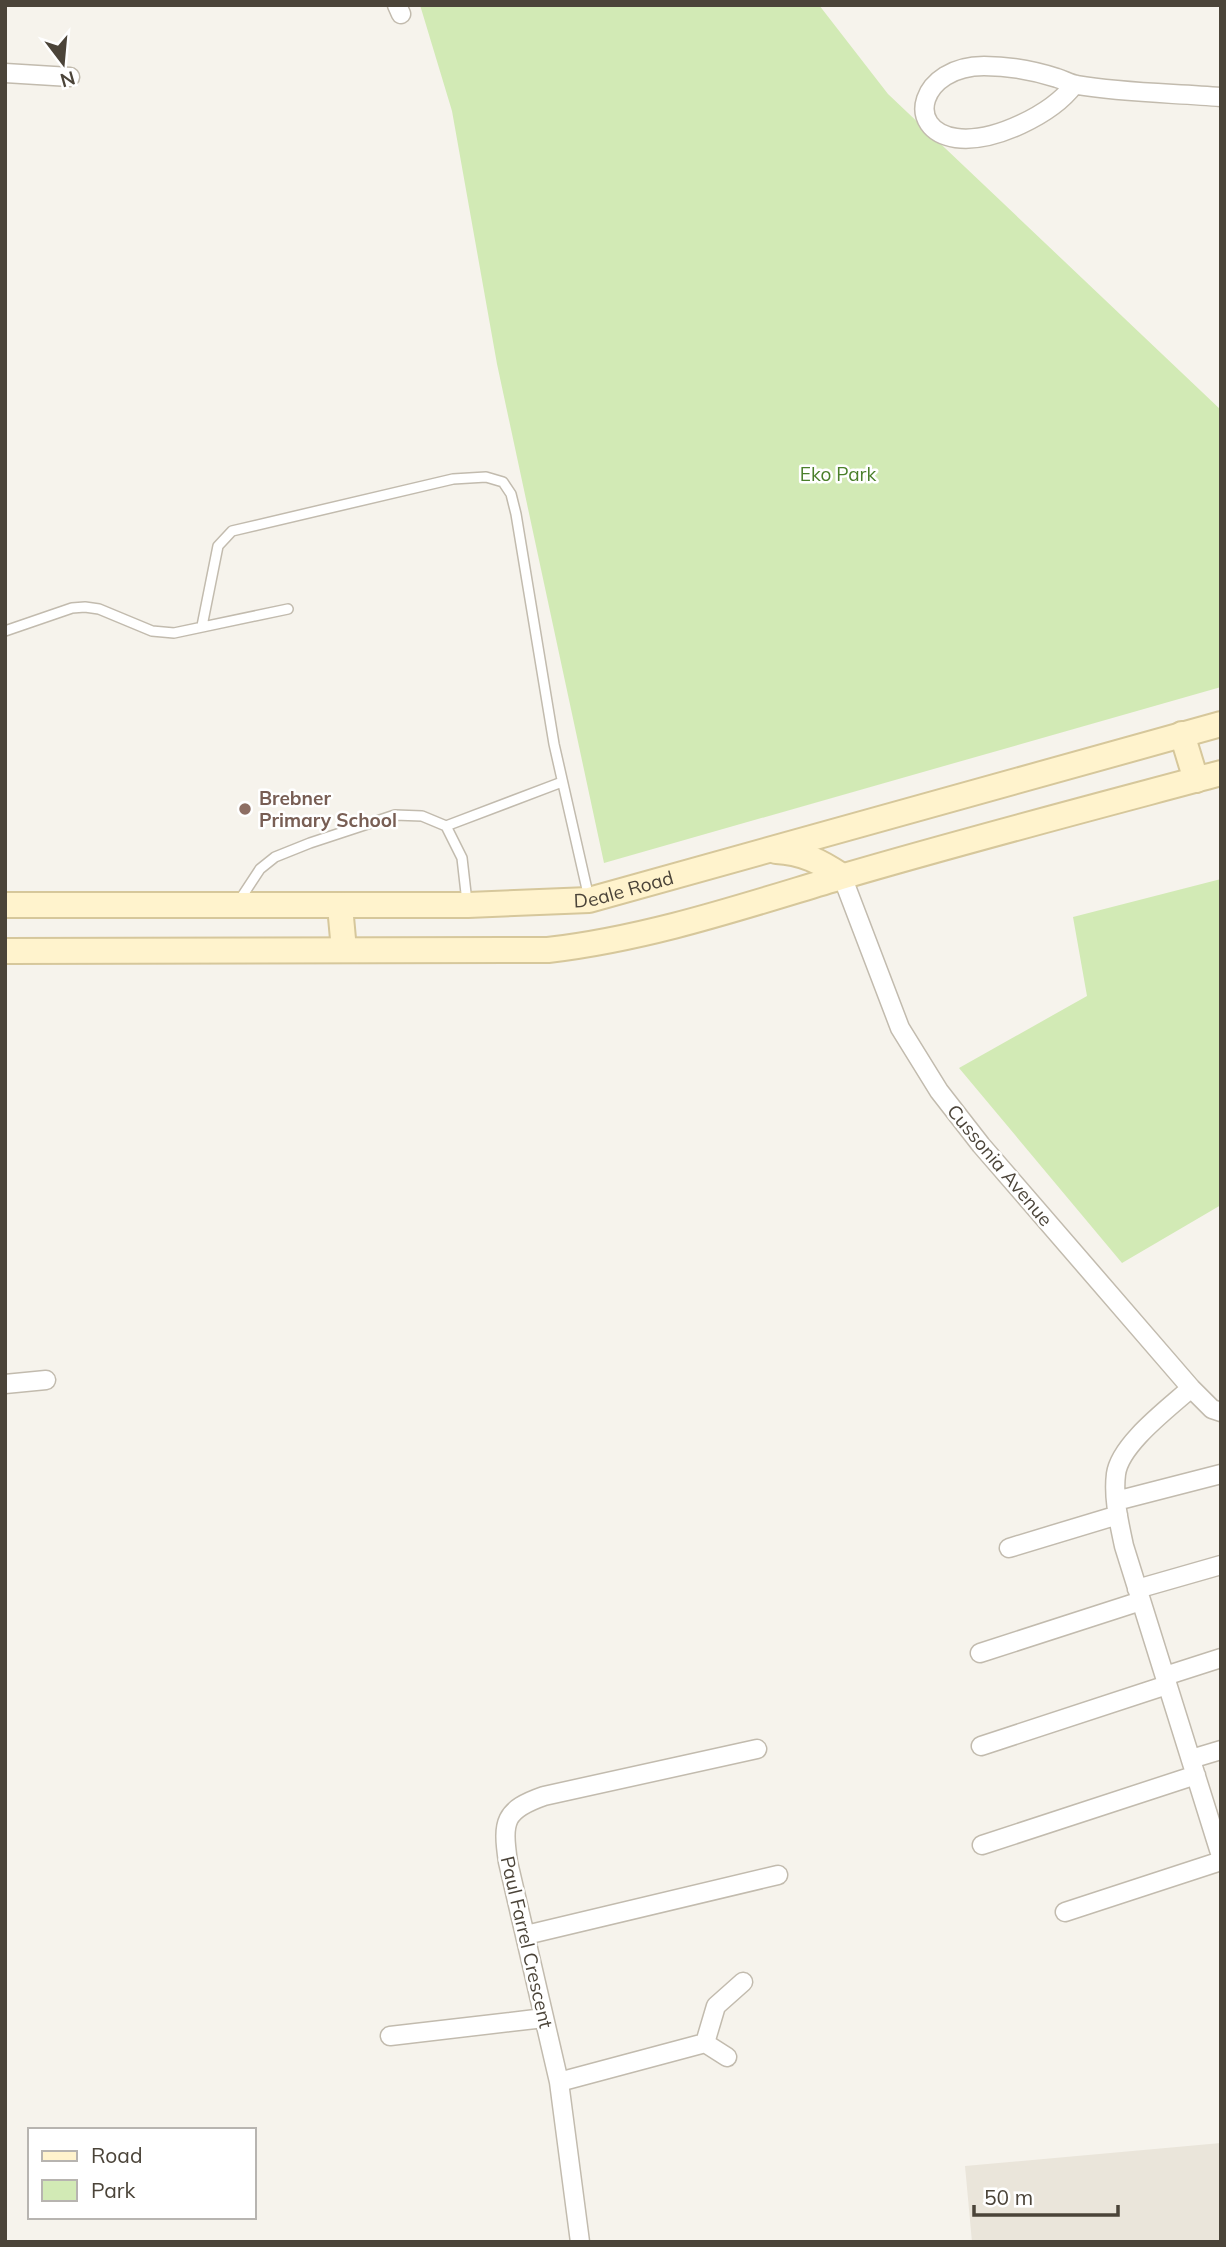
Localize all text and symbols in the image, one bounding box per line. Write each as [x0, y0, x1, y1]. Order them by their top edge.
north arrow [28, 28, 98, 98]
text: N [57, 66, 78, 93]
park label: Eko Park [800, 462, 876, 486]
place label: Brebner Primary School [259, 786, 397, 832]
marker: Brebner Primary School [237, 801, 253, 817]
street label: Deale Road [573, 865, 676, 913]
street label: Cussonia Avenue [942, 1099, 1058, 1231]
street label: Paul Farrel Crescent [496, 1854, 559, 2031]
legend [28, 2128, 256, 2219]
text: Road [91, 2142, 142, 2168]
scale bar [974, 2174, 1118, 2218]
text: Park [91, 2177, 135, 2203]
text: 50 m [984, 2184, 1033, 2210]

